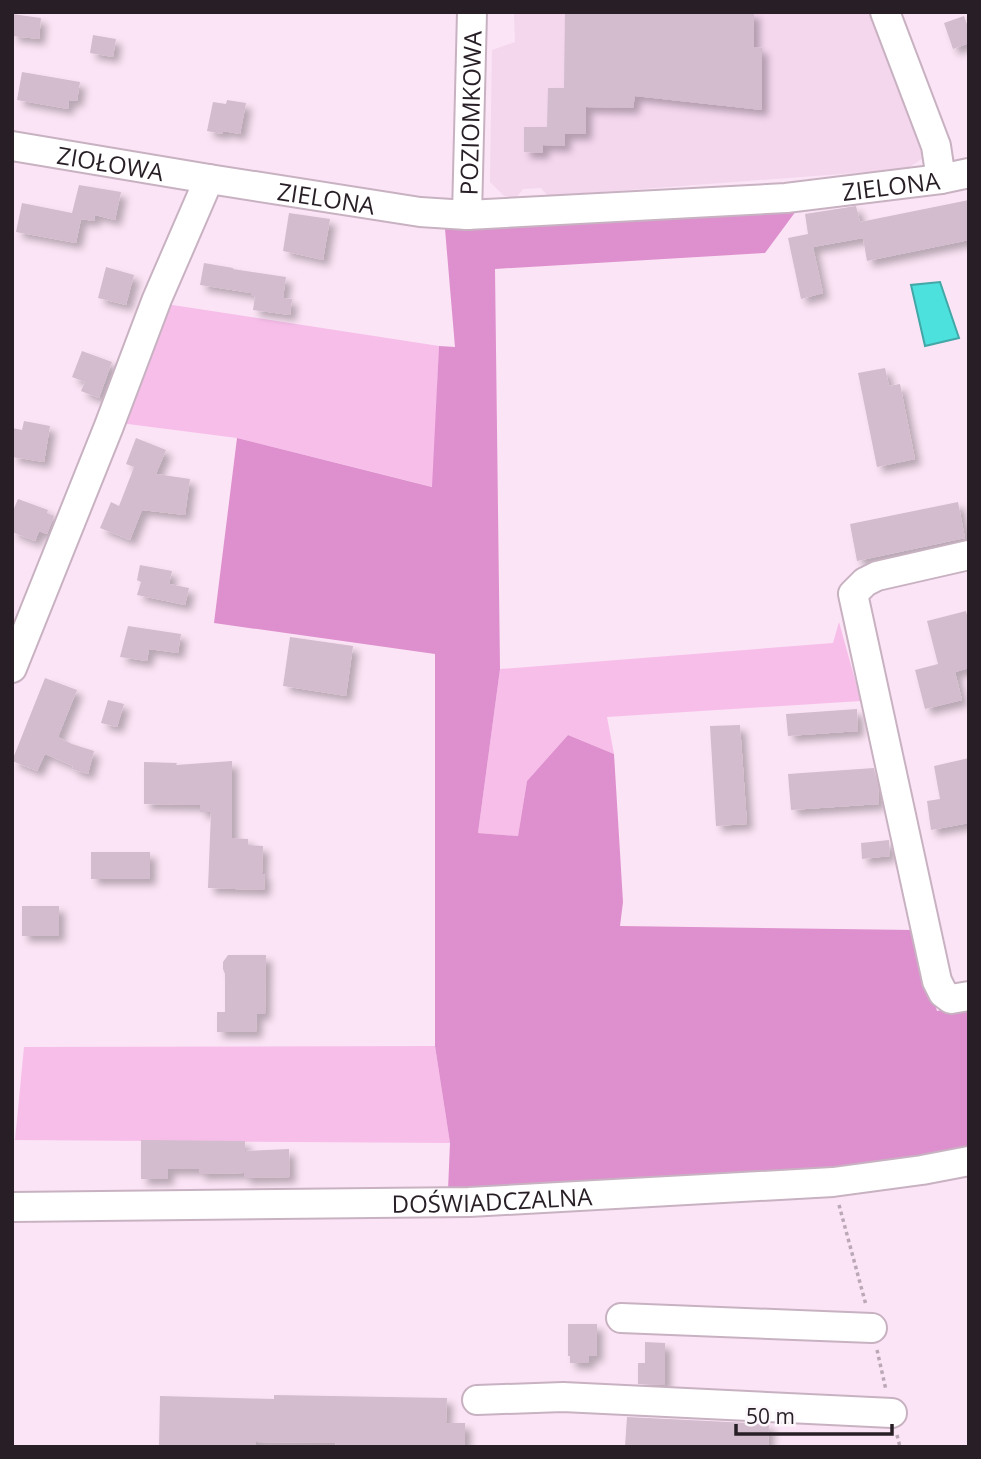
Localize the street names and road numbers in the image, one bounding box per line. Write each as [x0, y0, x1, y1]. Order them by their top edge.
street label: POZIOMKOWA [451, 30, 488, 196]
street label: ZIOŁOWA [55, 137, 167, 188]
street label: ZIELONA [840, 163, 942, 208]
street label: ZIELONA [275, 173, 378, 221]
street label: DOŚWIADCZALNA [391, 1179, 594, 1219]

